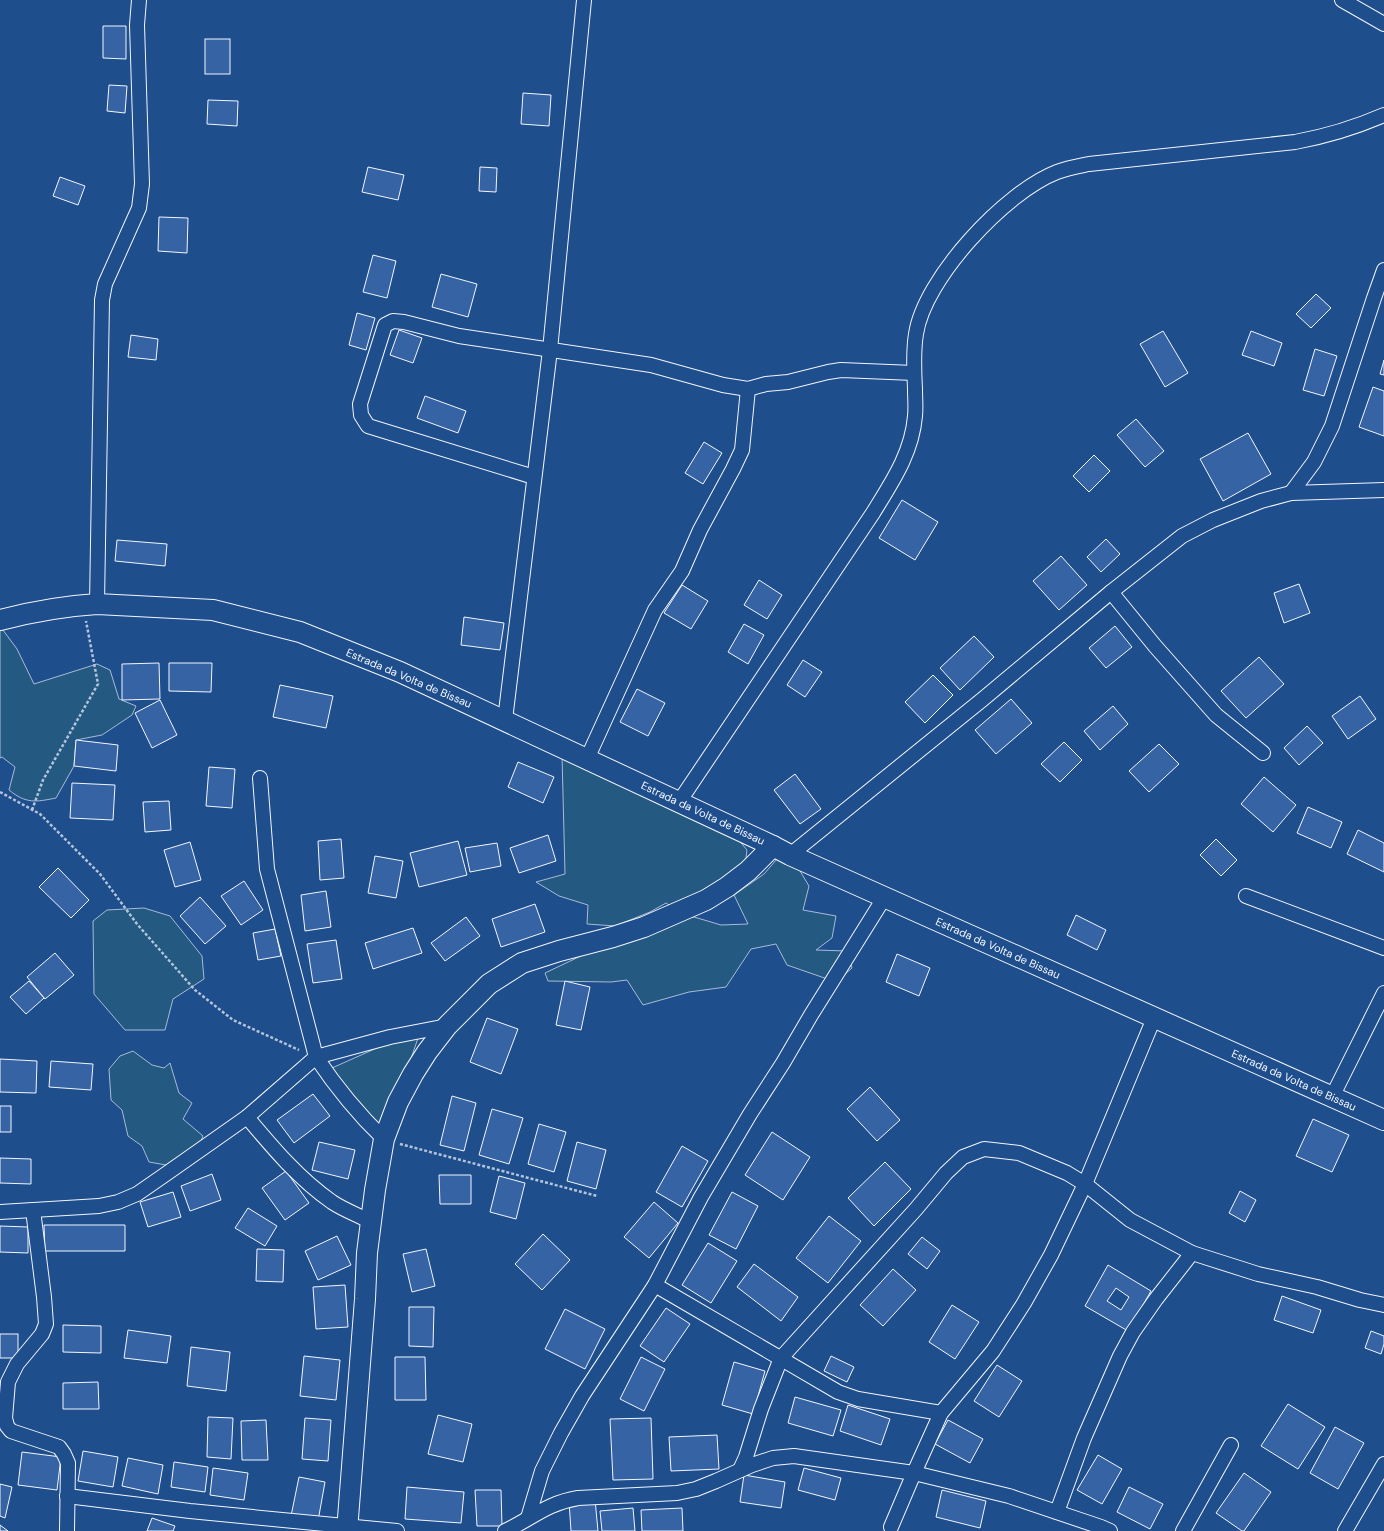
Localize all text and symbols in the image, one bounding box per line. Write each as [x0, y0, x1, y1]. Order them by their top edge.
street label: Estrada da Volta de Bissau [344, 645, 474, 711]
street label: Estrada da Volta de Bissau [639, 778, 767, 848]
street label: Estrada da Volta de Bissau [933, 914, 1063, 982]
street label: Estrada da Volta de Bissau [1229, 1046, 1359, 1114]

